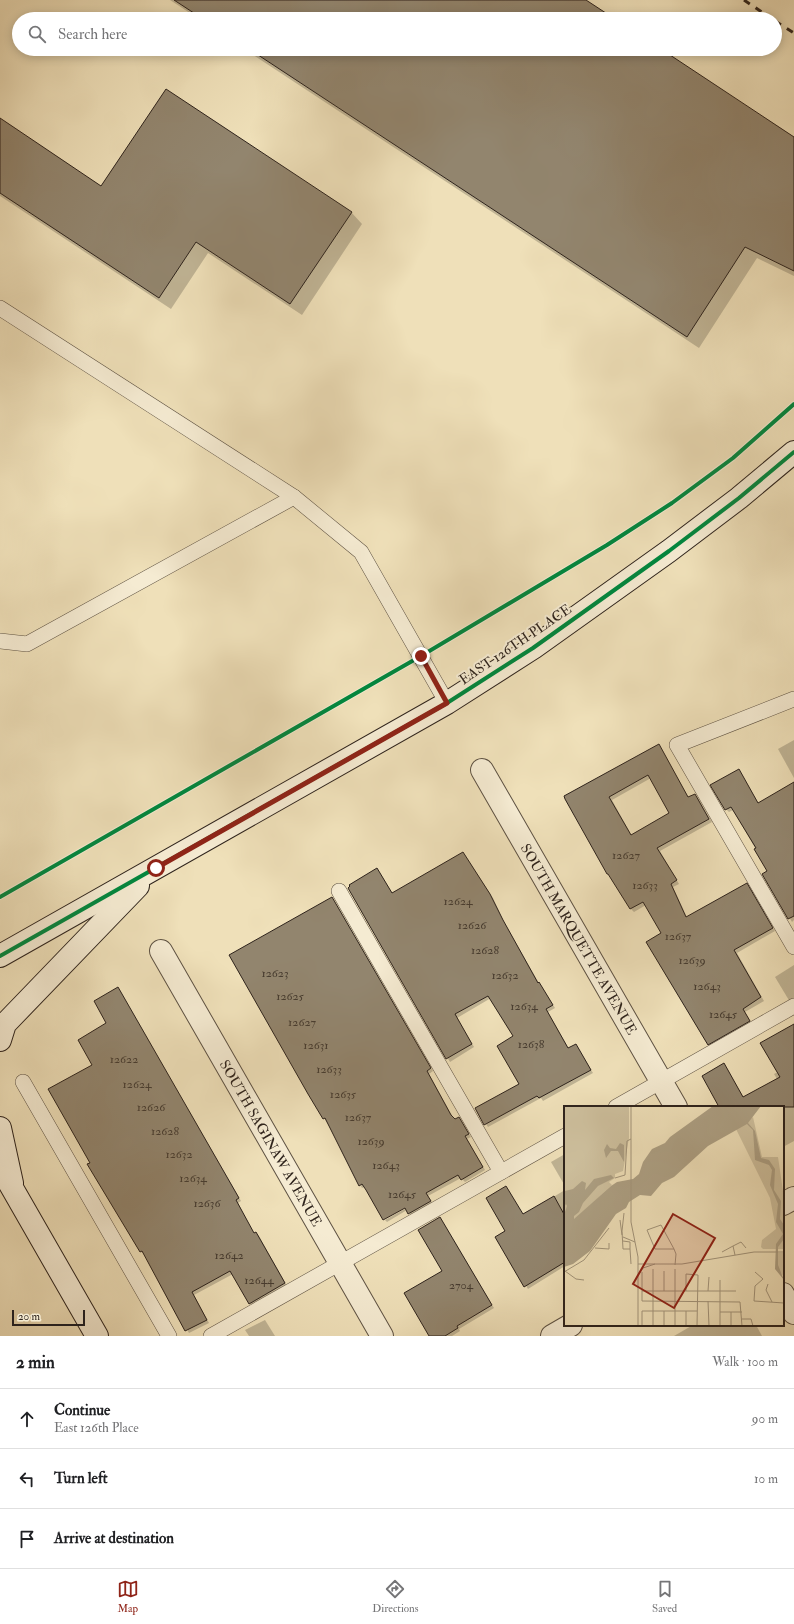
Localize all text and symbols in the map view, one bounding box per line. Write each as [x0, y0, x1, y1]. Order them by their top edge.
search box [12, 12, 782, 56]
icon: search [26, 23, 48, 45]
text: Search here [58, 25, 127, 44]
street label: EAST 126TH PLACE [456, 601, 575, 688]
route end [412, 647, 430, 665]
street label: SOUTH MARQUETTE AVENUE [517, 841, 640, 1038]
house number: 12627 [612, 848, 640, 863]
route start [147, 859, 165, 877]
house number: 12633 [632, 878, 658, 893]
house number: 12624 [444, 894, 473, 909]
house number: 12626 [458, 918, 487, 933]
house number: 12637 [665, 929, 692, 944]
house number: 12628 [471, 943, 499, 958]
house number: 12639 [678, 953, 706, 968]
house number: 12623 [261, 966, 289, 981]
house number: 12632 [491, 968, 519, 983]
house number: 12643 [693, 979, 721, 994]
house number: 12625 [276, 989, 305, 1004]
house number: 12634 [510, 999, 538, 1014]
house number: 12645 [709, 1007, 738, 1022]
house number: 12627 [288, 1015, 316, 1030]
house number: 12638 [518, 1037, 545, 1052]
house number: 12631 [303, 1038, 329, 1053]
house number: 12622 [110, 1052, 138, 1067]
street label: SOUTH SAGINAW AVENUE [216, 1057, 325, 1230]
house number: 12633 [316, 1062, 342, 1077]
house number: 12624 [123, 1077, 152, 1092]
house number: 12635 [330, 1087, 357, 1102]
house number: 12626 [137, 1100, 166, 1115]
inset map [564, 1106, 784, 1326]
house number: 12637 [345, 1110, 372, 1125]
house number: 12628 [151, 1124, 179, 1139]
house number: 12639 [357, 1134, 385, 1149]
house number: 12632 [165, 1147, 193, 1162]
house number: 12643 [372, 1158, 400, 1173]
house number: 12634 [179, 1171, 207, 1186]
house number: 12645 [388, 1187, 417, 1202]
house number: 12636 [193, 1196, 221, 1211]
house number: 12642 [215, 1248, 243, 1263]
house number: 12644 [244, 1273, 274, 1288]
house number: 2704 [449, 1278, 474, 1293]
scale bar [12, 1308, 85, 1327]
text: 20 m [18, 1310, 40, 1323]
text: 2 min [16, 1352, 55, 1373]
text: Walk · 100 m [712, 1354, 778, 1370]
text: Continue [54, 1401, 110, 1420]
icon: ahead [16, 1408, 38, 1430]
text: 90 m [752, 1411, 778, 1427]
text: East 126th Place [54, 1420, 139, 1436]
icon: left [16, 1468, 38, 1490]
text: Turn left [54, 1469, 108, 1488]
text: 10 m [754, 1471, 778, 1487]
icon: arrive [16, 1528, 38, 1550]
text: Arrive at destination [54, 1529, 174, 1548]
tab: Map [117, 1578, 139, 1615]
tab: Directions [372, 1578, 419, 1615]
tab: Saved [652, 1578, 677, 1615]

